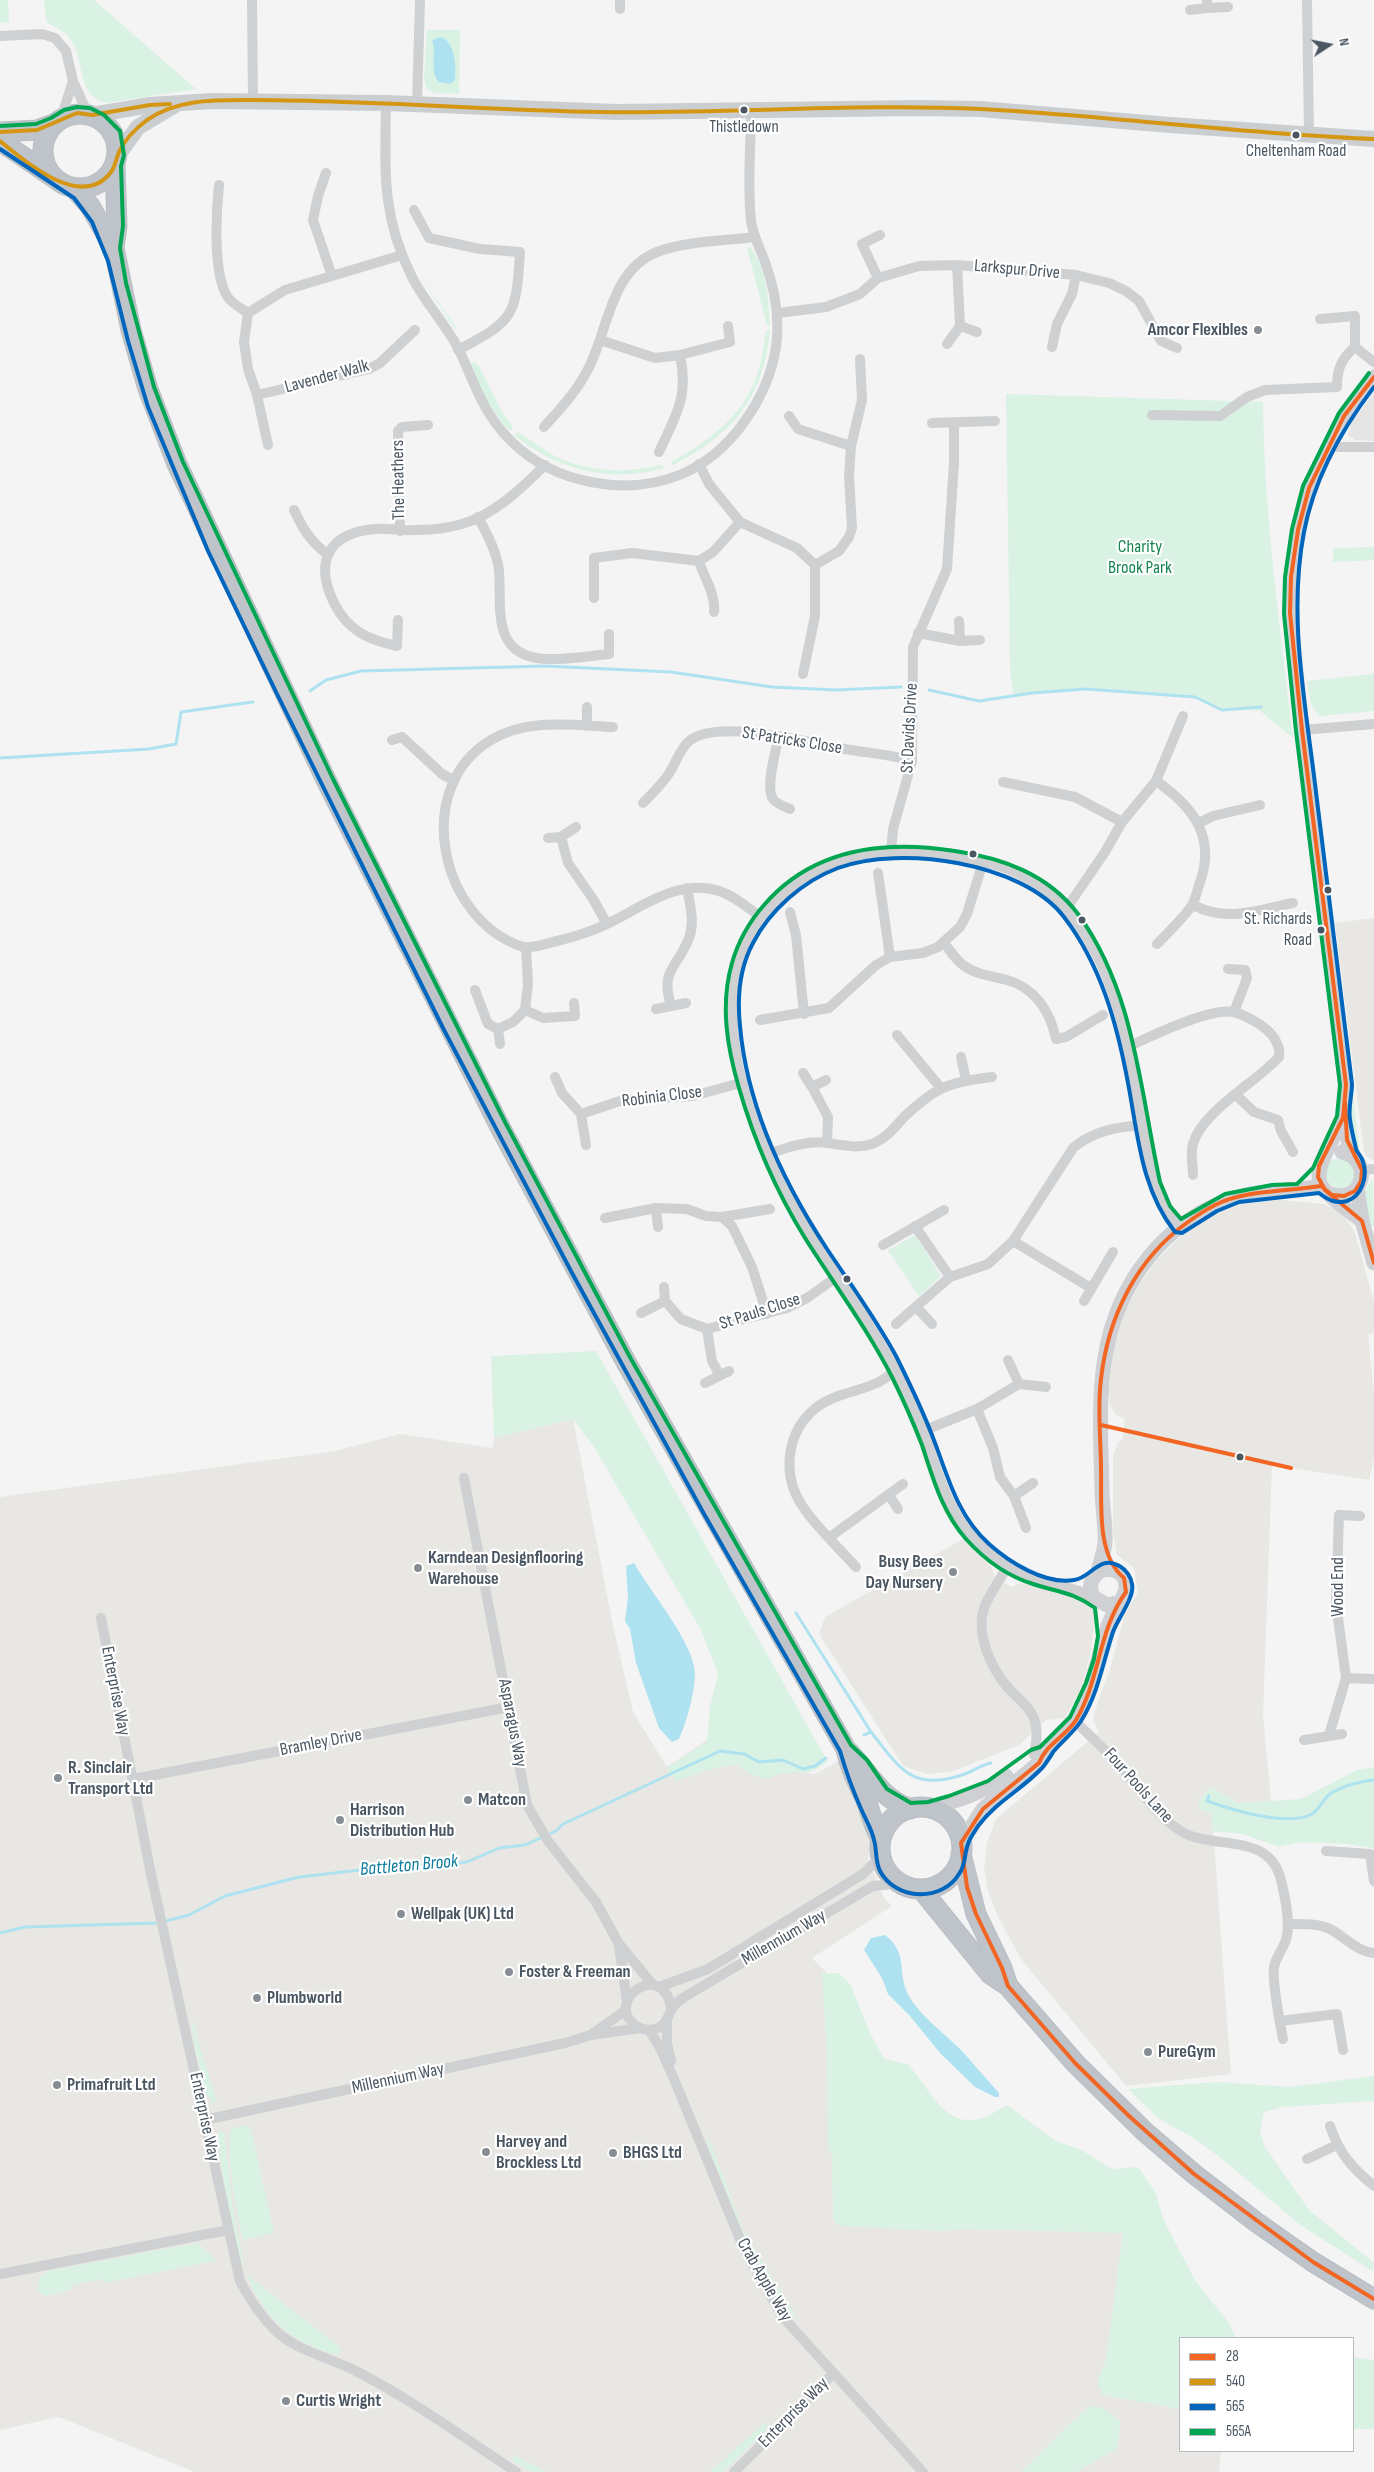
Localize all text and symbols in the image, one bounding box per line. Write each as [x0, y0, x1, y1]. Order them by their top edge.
north arrow [1304, 20, 1354, 70]
text: N [1335, 37, 1353, 47]
marker: Thistledown [739, 105, 749, 115]
place label: Thistledown [709, 118, 779, 138]
marker: Cheltenham Road [1291, 130, 1301, 140]
place label: Cheltenham Road [1246, 142, 1346, 162]
street label: Larkspur Drive [973, 255, 1061, 285]
place label: Amcor Flexibles [1148, 319, 1248, 341]
marker: Amcor Flexibles [1252, 324, 1264, 336]
street label: Lavender Walk [282, 355, 372, 399]
street label: The Heathers [388, 440, 410, 520]
park label: Charity Brook Park [1108, 536, 1172, 578]
street label: St Davids Drive [897, 682, 923, 774]
street label: St Patricks Close [741, 722, 843, 760]
unlabelled marker [968, 849, 978, 859]
unlabelled marker [1323, 885, 1333, 895]
place label: St. Richards Road [1244, 910, 1312, 950]
unlabelled marker [1077, 915, 1087, 925]
marker: St. Richards Road [1316, 925, 1326, 935]
street label: Robinia Close [621, 1081, 703, 1113]
unlabelled marker [842, 1274, 852, 1284]
street label: St Pauls Close [717, 1289, 803, 1335]
unlabelled marker [1235, 1452, 1245, 1462]
place label: Karndean Designflooring Warehouse [428, 1547, 583, 1590]
place label: Busy Bees Day Nursery [865, 1551, 943, 1594]
street label: Wood End [1327, 1557, 1349, 1617]
marker: Karndean Designflooring Warehouse [412, 1562, 424, 1574]
marker: Busy Bees Day Nursery [947, 1566, 959, 1578]
street label: Enterprise Way [96, 1645, 134, 1737]
street label: Asparagus Way [493, 1677, 531, 1769]
street label: Bramley Drive [278, 1724, 364, 1762]
street label: Four Pools Lane [1099, 1744, 1177, 1828]
place label: R. Sinclair Transport Ltd [68, 1757, 153, 1800]
marker: R. Sinclair Transport Ltd [52, 1772, 64, 1784]
place label: Matcon [478, 1789, 526, 1811]
marker: Matcon [462, 1794, 474, 1806]
place label: Harrison Distribution Hub [350, 1799, 454, 1842]
marker: Harrison Distribution Hub [334, 1814, 346, 1826]
water label: Battleton Brook [359, 1850, 459, 1882]
place label: Wellpak (UK) Ltd [411, 1903, 514, 1925]
street label: Millennium Way [738, 1905, 830, 1971]
marker: Wellpak (UK) Ltd [395, 1908, 407, 1920]
place label: Foster & Freeman [519, 1961, 631, 1983]
marker: Foster & Freeman [503, 1966, 515, 1978]
place label: Plumbworld [267, 1987, 342, 2009]
marker: Plumbworld [251, 1992, 263, 2004]
place label: PureGym [1158, 2041, 1216, 2063]
marker: PureGym [1142, 2046, 1154, 2058]
street label: Millennium Way [350, 2059, 446, 2099]
street label: Enterprise Way [184, 2070, 224, 2164]
place label: Primafruit Ltd [67, 2074, 156, 2096]
marker: Primafruit Ltd [51, 2079, 63, 2091]
place label: Harvey and Brockless Ltd [496, 2131, 581, 2174]
place label: BHGS Ltd [623, 2142, 682, 2164]
marker: Harvey and Brockless Ltd [480, 2146, 492, 2158]
marker: BHGS Ltd [607, 2147, 619, 2159]
street label: Crab Apple Way [732, 2235, 796, 2325]
legend [1179, 2337, 1354, 2452]
text: 28 [1226, 2347, 1239, 2366]
text: 540 [1226, 2372, 1245, 2391]
street label: Enterprise Way [754, 2373, 834, 2453]
place label: Curtis Wright [296, 2390, 381, 2412]
marker: Curtis Wright [280, 2395, 292, 2407]
text: 565 [1226, 2397, 1245, 2416]
text: 565A [1226, 2422, 1251, 2441]

